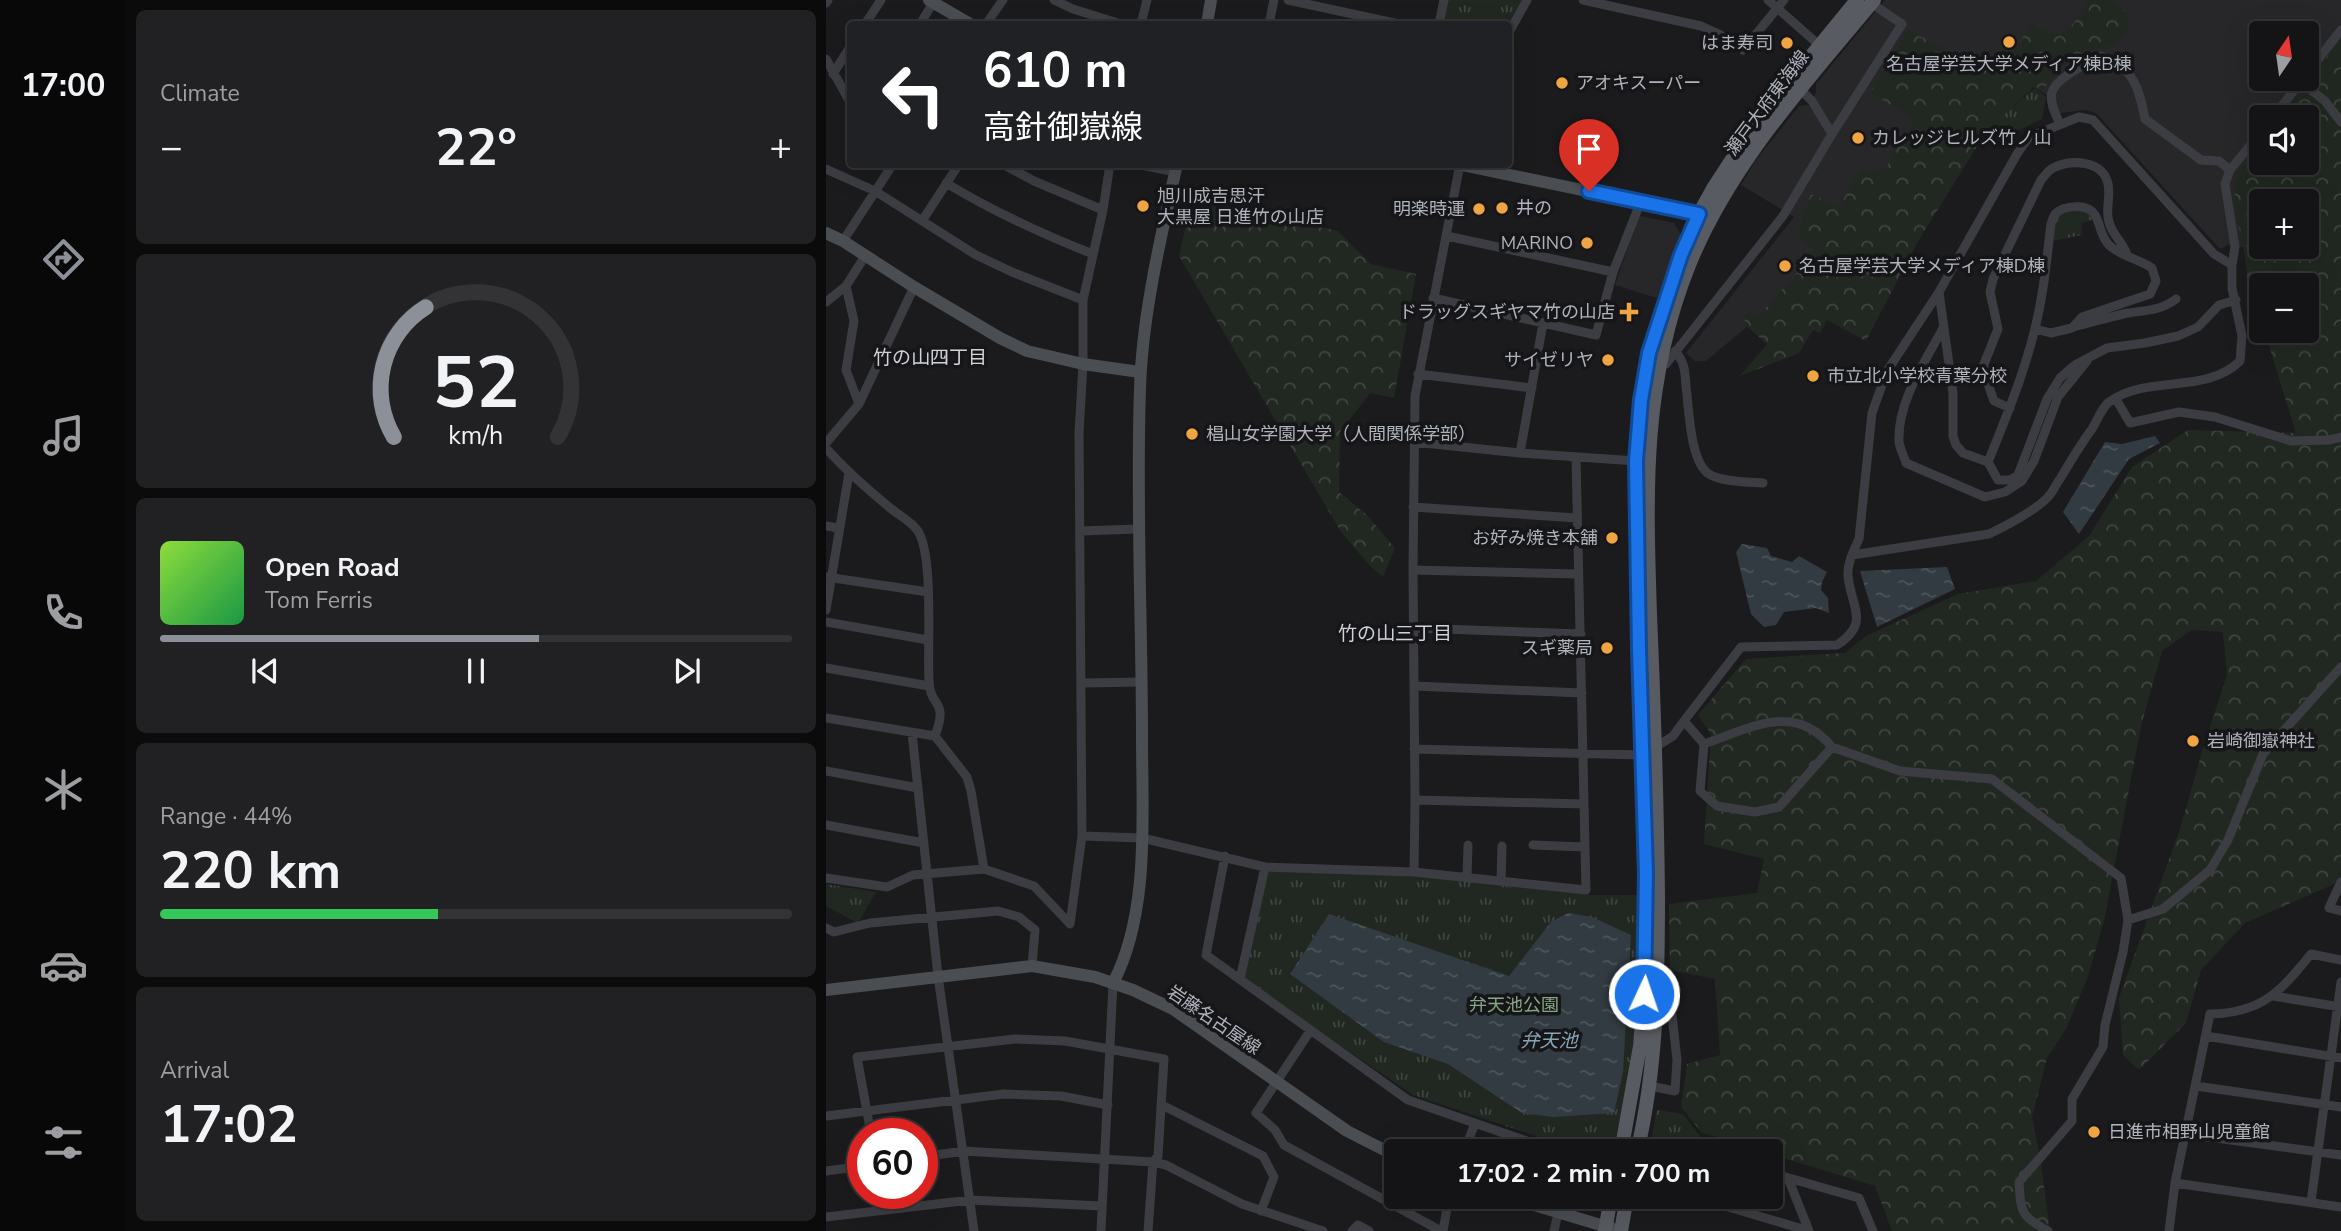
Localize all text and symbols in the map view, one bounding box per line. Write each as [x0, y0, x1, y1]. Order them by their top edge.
north arrow [2249, 21, 2319, 91]
map controls [2249, 21, 2319, 343]
place label: はま寿司 [1701, 31, 1773, 55]
marker: 名古屋学芸大学メディア棟B棟 [2001, 34, 2017, 50]
marker: はま寿司 [1779, 35, 1795, 51]
text: 610 m [983, 37, 1127, 104]
street label: 瀬戸大府東海線 [1720, 45, 1814, 161]
icon: left [868, 49, 959, 140]
place label: 名古屋学芸大学メディア棟B棟 [1887, 52, 2131, 76]
text: 17:00 [21, 64, 105, 107]
place label: アオキスーパー [1576, 71, 1701, 95]
marker: アオキスーパー [1554, 75, 1570, 91]
text: Climate [160, 78, 240, 109]
button: sound [2249, 105, 2319, 175]
text: 高針御嶽線 [983, 106, 1143, 149]
text: 22° [435, 112, 517, 183]
pin [1559, 119, 1619, 191]
text: − [160, 122, 183, 173]
text: + [769, 122, 792, 173]
place label: カレッジヒルズ竹ノ山 [1872, 126, 2052, 150]
icon: arrive [1570, 130, 1608, 168]
marker: カレッジヒルズ竹ノ山 [1850, 130, 1866, 146]
place label: 旭川成吉思汗 大黒屋 日進竹の山店 [1157, 184, 1324, 229]
button: + [2249, 189, 2319, 259]
place label: 井の [1516, 196, 1552, 220]
place label: 明楽時運 [1393, 197, 1465, 221]
marker: 旭川成吉思汗 大黒屋 日進竹の山店 [1135, 198, 1151, 214]
marker: 井の [1494, 200, 1510, 216]
marker: 明楽時運 [1471, 201, 1487, 217]
place label: MARINO [1501, 231, 1573, 255]
icon: directions [39, 235, 88, 284]
marker: MARINO [1579, 235, 1595, 251]
place label: 名古屋学芸大学メディア棟D棟 [1799, 254, 2045, 278]
marker: 名古屋学芸大学メディア棟D棟 [1777, 258, 1793, 274]
button: − [2249, 273, 2319, 343]
place label: ドラッグスギヤマ竹の山店 [1399, 300, 1615, 324]
marker: ドラッグスギヤマ竹の山店 [1621, 304, 1637, 320]
text: 52 [432, 334, 520, 434]
district label: 竹の山四丁目 [873, 345, 987, 371]
place label: サイゼリヤ [1504, 348, 1594, 372]
marker: サイゼリヤ [1600, 352, 1616, 368]
place label: 市立北小学校青葉分校 [1827, 364, 2007, 388]
marker: 市立北小学校青葉分校 [1805, 368, 1821, 384]
icon: music [39, 411, 88, 460]
text: km/h [448, 419, 504, 453]
place label: 椙山女学園大学（人間関係学部） [1206, 422, 1476, 446]
marker: 椙山女学園大学（人間関係学部） [1184, 426, 1200, 442]
place label: お好み焼き本舗 [1472, 526, 1598, 550]
marker: お好み焼き本舗 [1604, 530, 1620, 546]
text: Open Road [265, 550, 400, 585]
text: Tom Ferris [265, 585, 373, 616]
icon: phone [39, 588, 88, 637]
district label: 竹の山三丁目 [1338, 621, 1452, 647]
place label: スギ薬局 [1521, 636, 1593, 660]
marker: スギ薬局 [1599, 640, 1615, 656]
icon: previous [246, 652, 284, 690]
icon: pause [457, 652, 495, 690]
icon: next [668, 652, 706, 690]
place label: 岩崎御嶽神社 [2207, 729, 2315, 753]
marker: 岩崎御嶽神社 [2185, 733, 2201, 749]
icon: climate [39, 765, 88, 814]
text: Range · 44% [160, 801, 292, 832]
text: 220 km [160, 835, 341, 906]
icon: car [39, 941, 88, 990]
position arrow [1607, 957, 1681, 1031]
street label: 岩藤名古屋線 [1163, 980, 1265, 1060]
park label: 弁天池公園 [1469, 993, 1559, 1017]
water label: 弁天池 [1520, 1028, 1579, 1054]
text: Arrival [160, 1055, 229, 1086]
text: 17:02 [160, 1089, 298, 1160]
icon: filters [39, 1118, 88, 1167]
speed limit sign: 60 [847, 1118, 938, 1209]
place label: 日進市相野山児童館 [2108, 1120, 2270, 1144]
marker: 日進市相野山児童館 [2086, 1124, 2102, 1140]
text: 17:02 · 2 min · 700 m [1457, 1156, 1710, 1191]

